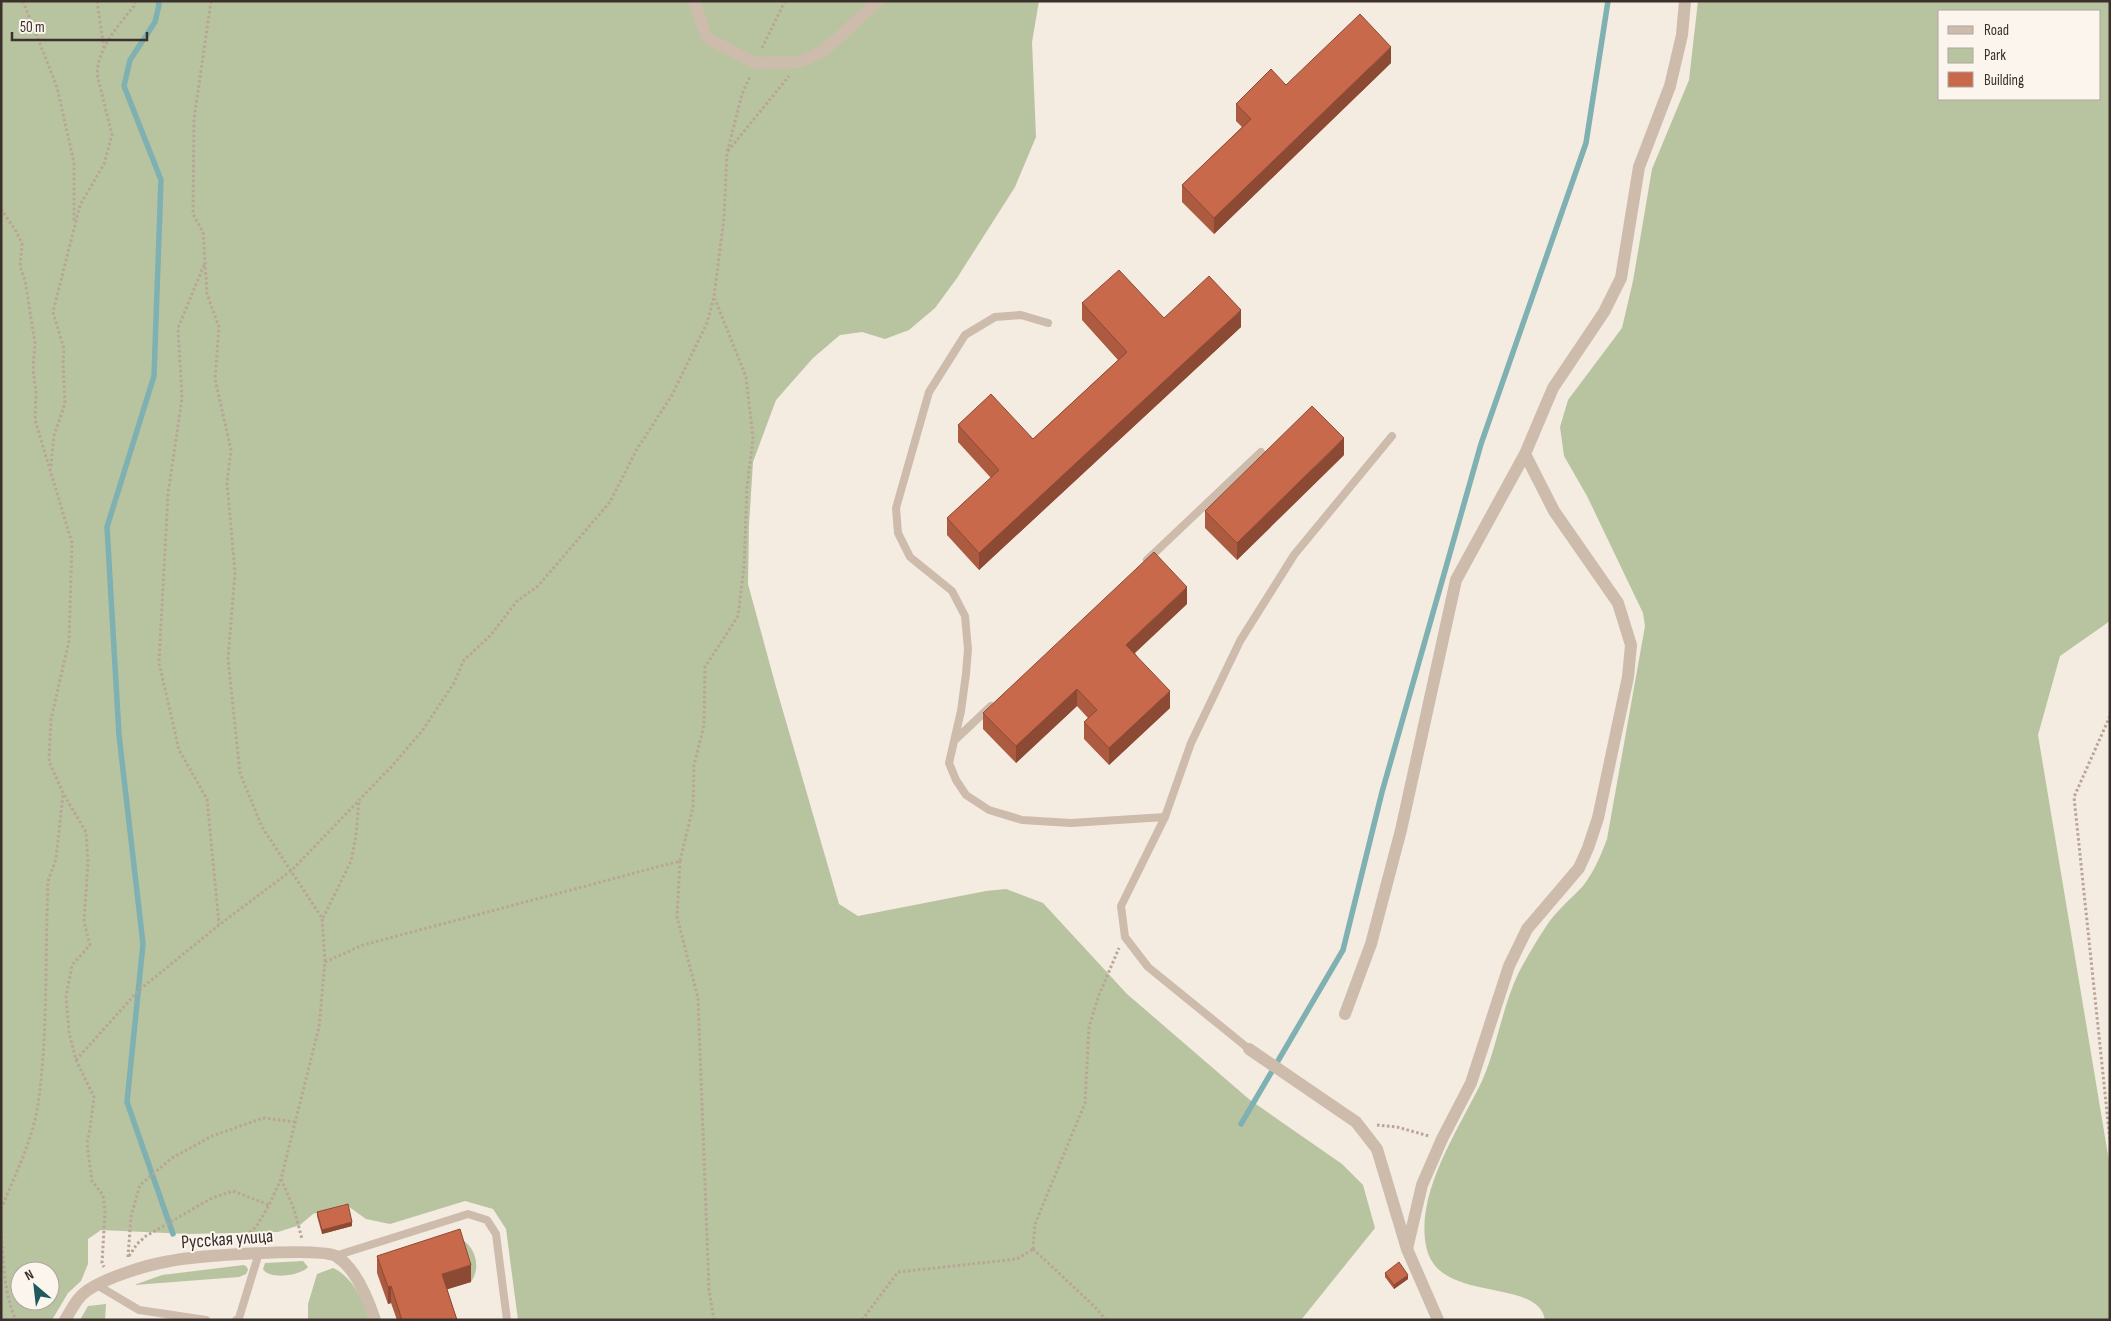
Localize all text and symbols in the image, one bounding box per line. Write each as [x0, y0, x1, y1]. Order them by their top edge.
scale bar [12, 10, 148, 42]
legend [1938, 10, 2101, 100]
text: 50 m [20, 18, 45, 37]
text: Road [1984, 21, 2009, 40]
text: Park [1984, 46, 2006, 65]
text: Building [1984, 71, 2024, 90]
street label: Русская улица [180, 1225, 274, 1254]
north arrow [10, 1261, 60, 1311]
text: N [22, 1266, 36, 1284]

